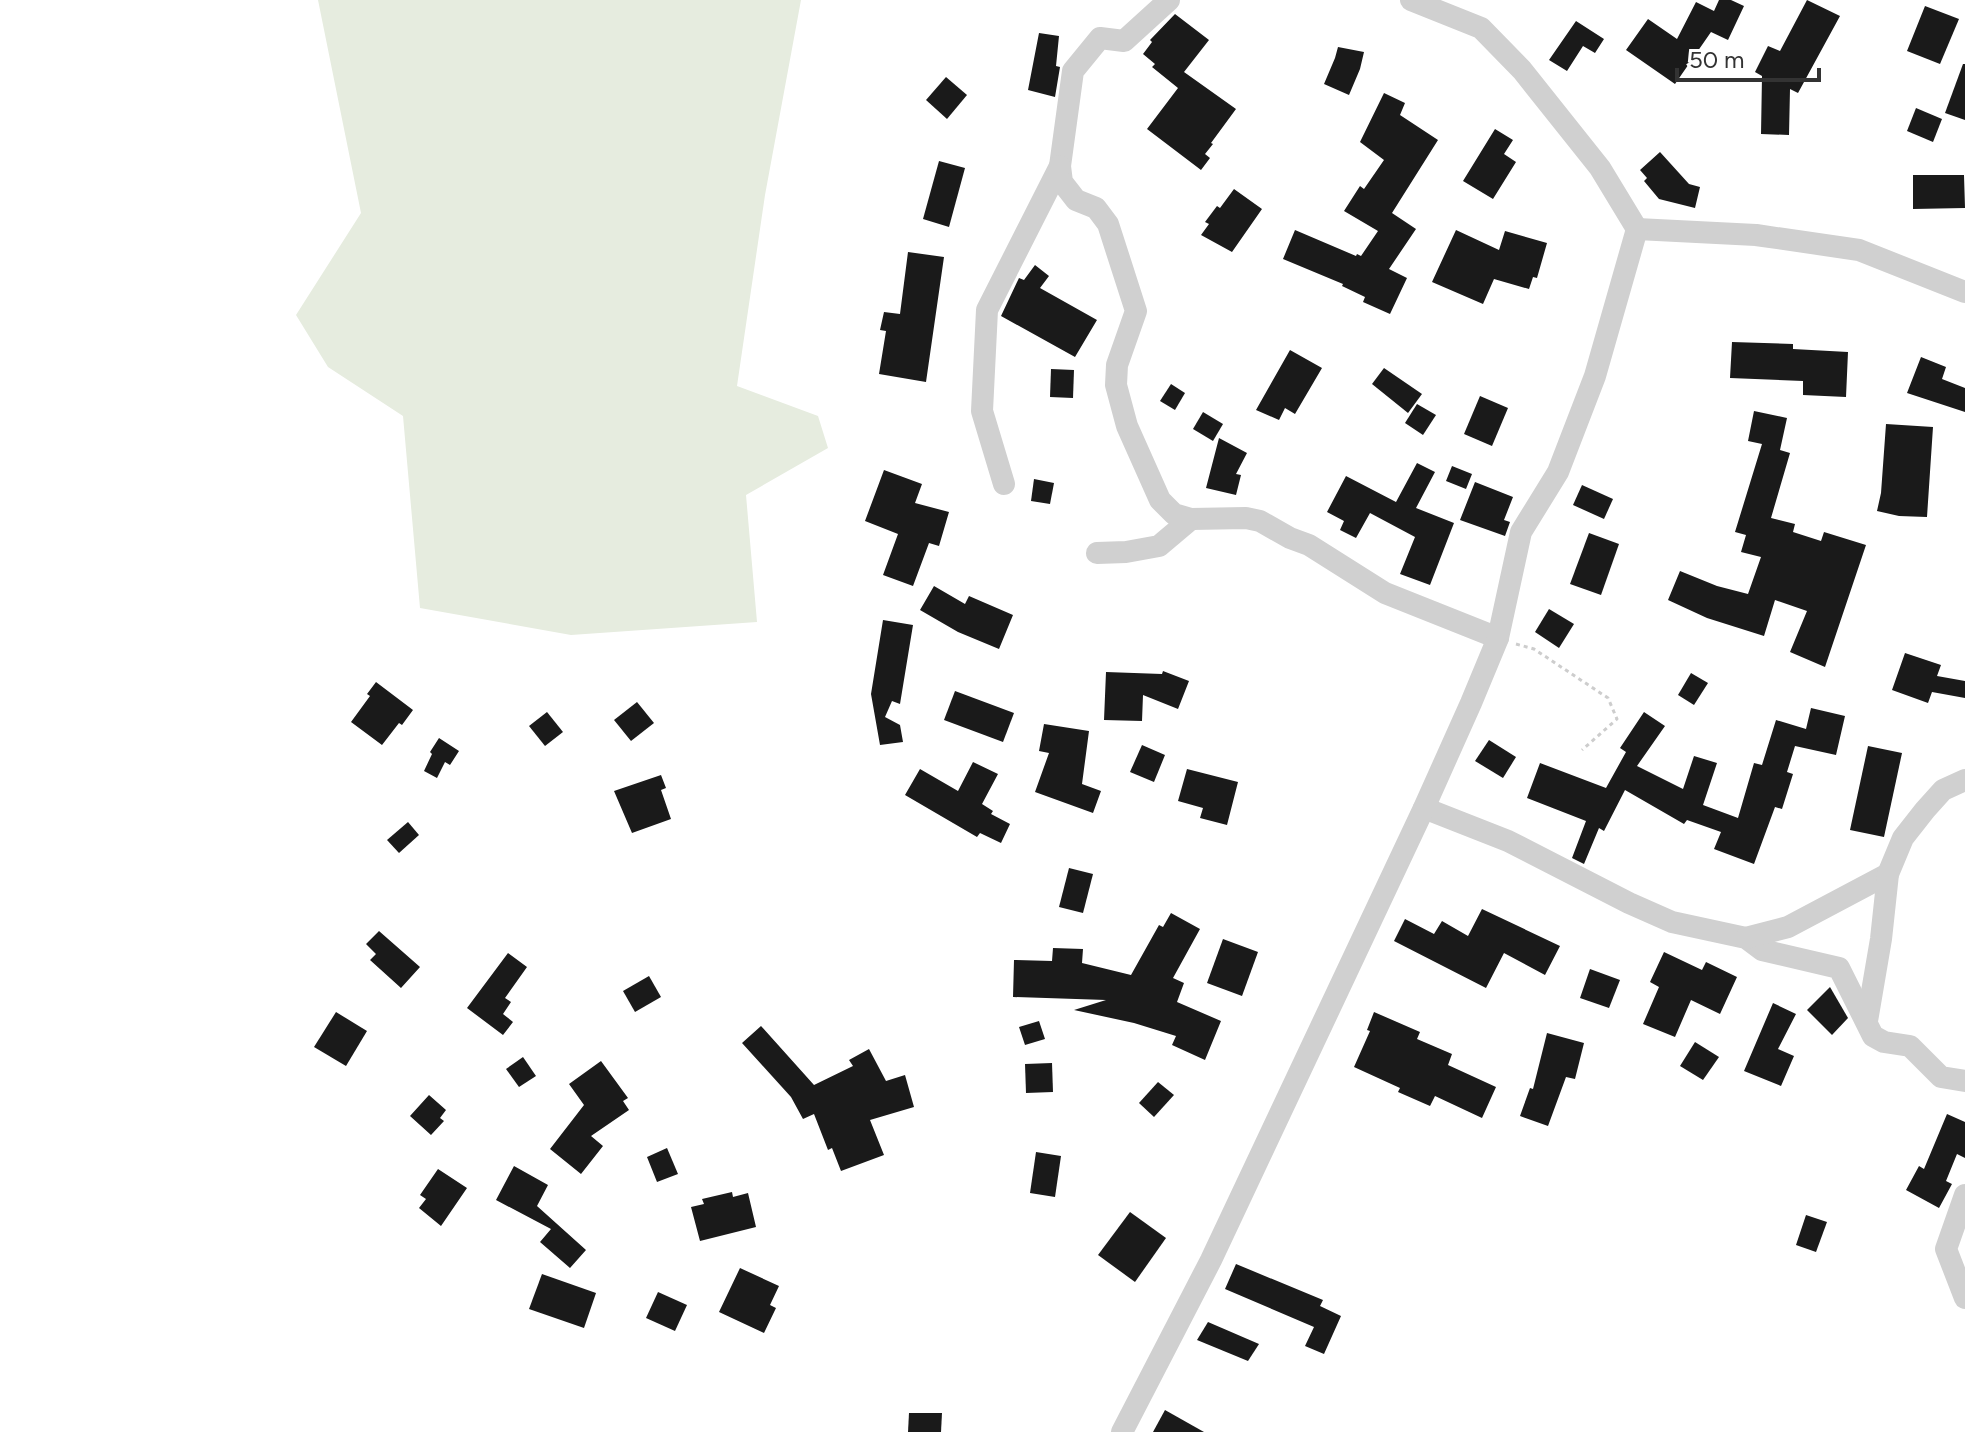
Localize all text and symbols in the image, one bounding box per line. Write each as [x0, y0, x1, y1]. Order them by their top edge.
scale bar [1677, 32, 1819, 82]
text: 50 m [1689, 45, 1745, 74]

